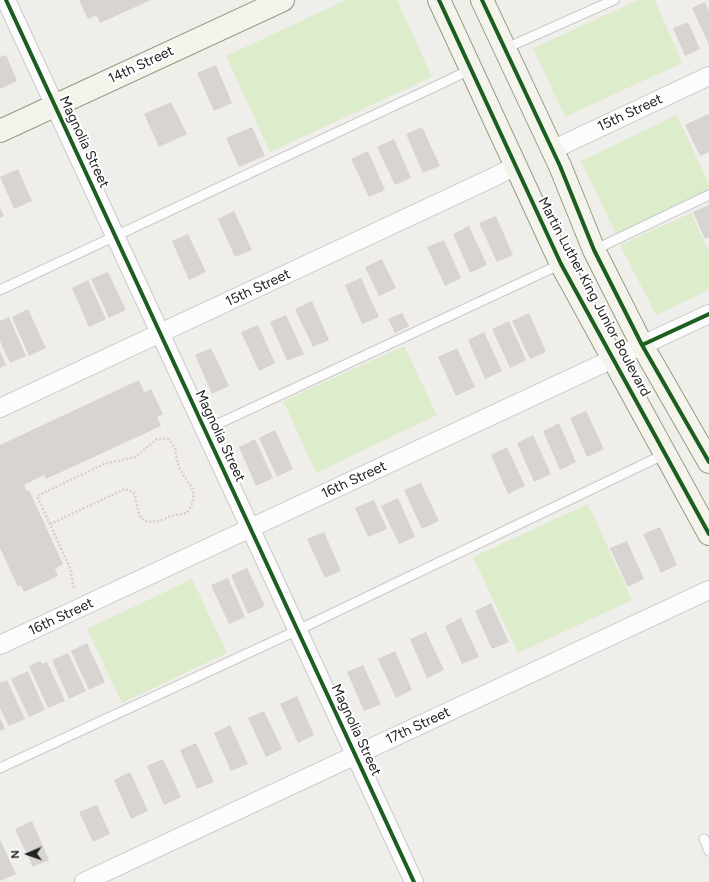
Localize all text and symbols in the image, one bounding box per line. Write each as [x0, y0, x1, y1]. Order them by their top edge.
street label: 14th Street [106, 43, 176, 87]
street label: 15th Street [595, 91, 665, 135]
street label: Magnolia Street [55, 93, 113, 191]
street label: Martin Luther King Junior Boulevard [534, 194, 654, 400]
street label: 15th Street [223, 266, 293, 310]
street label: Magnolia Street [191, 387, 249, 485]
street label: 16th Street [319, 458, 389, 502]
street label: 16th Street [26, 595, 96, 639]
street label: Magnolia Street [327, 681, 385, 779]
street label: 17th Street [383, 704, 453, 748]
north arrow [8, 834, 48, 874]
text: N [9, 850, 22, 859]

